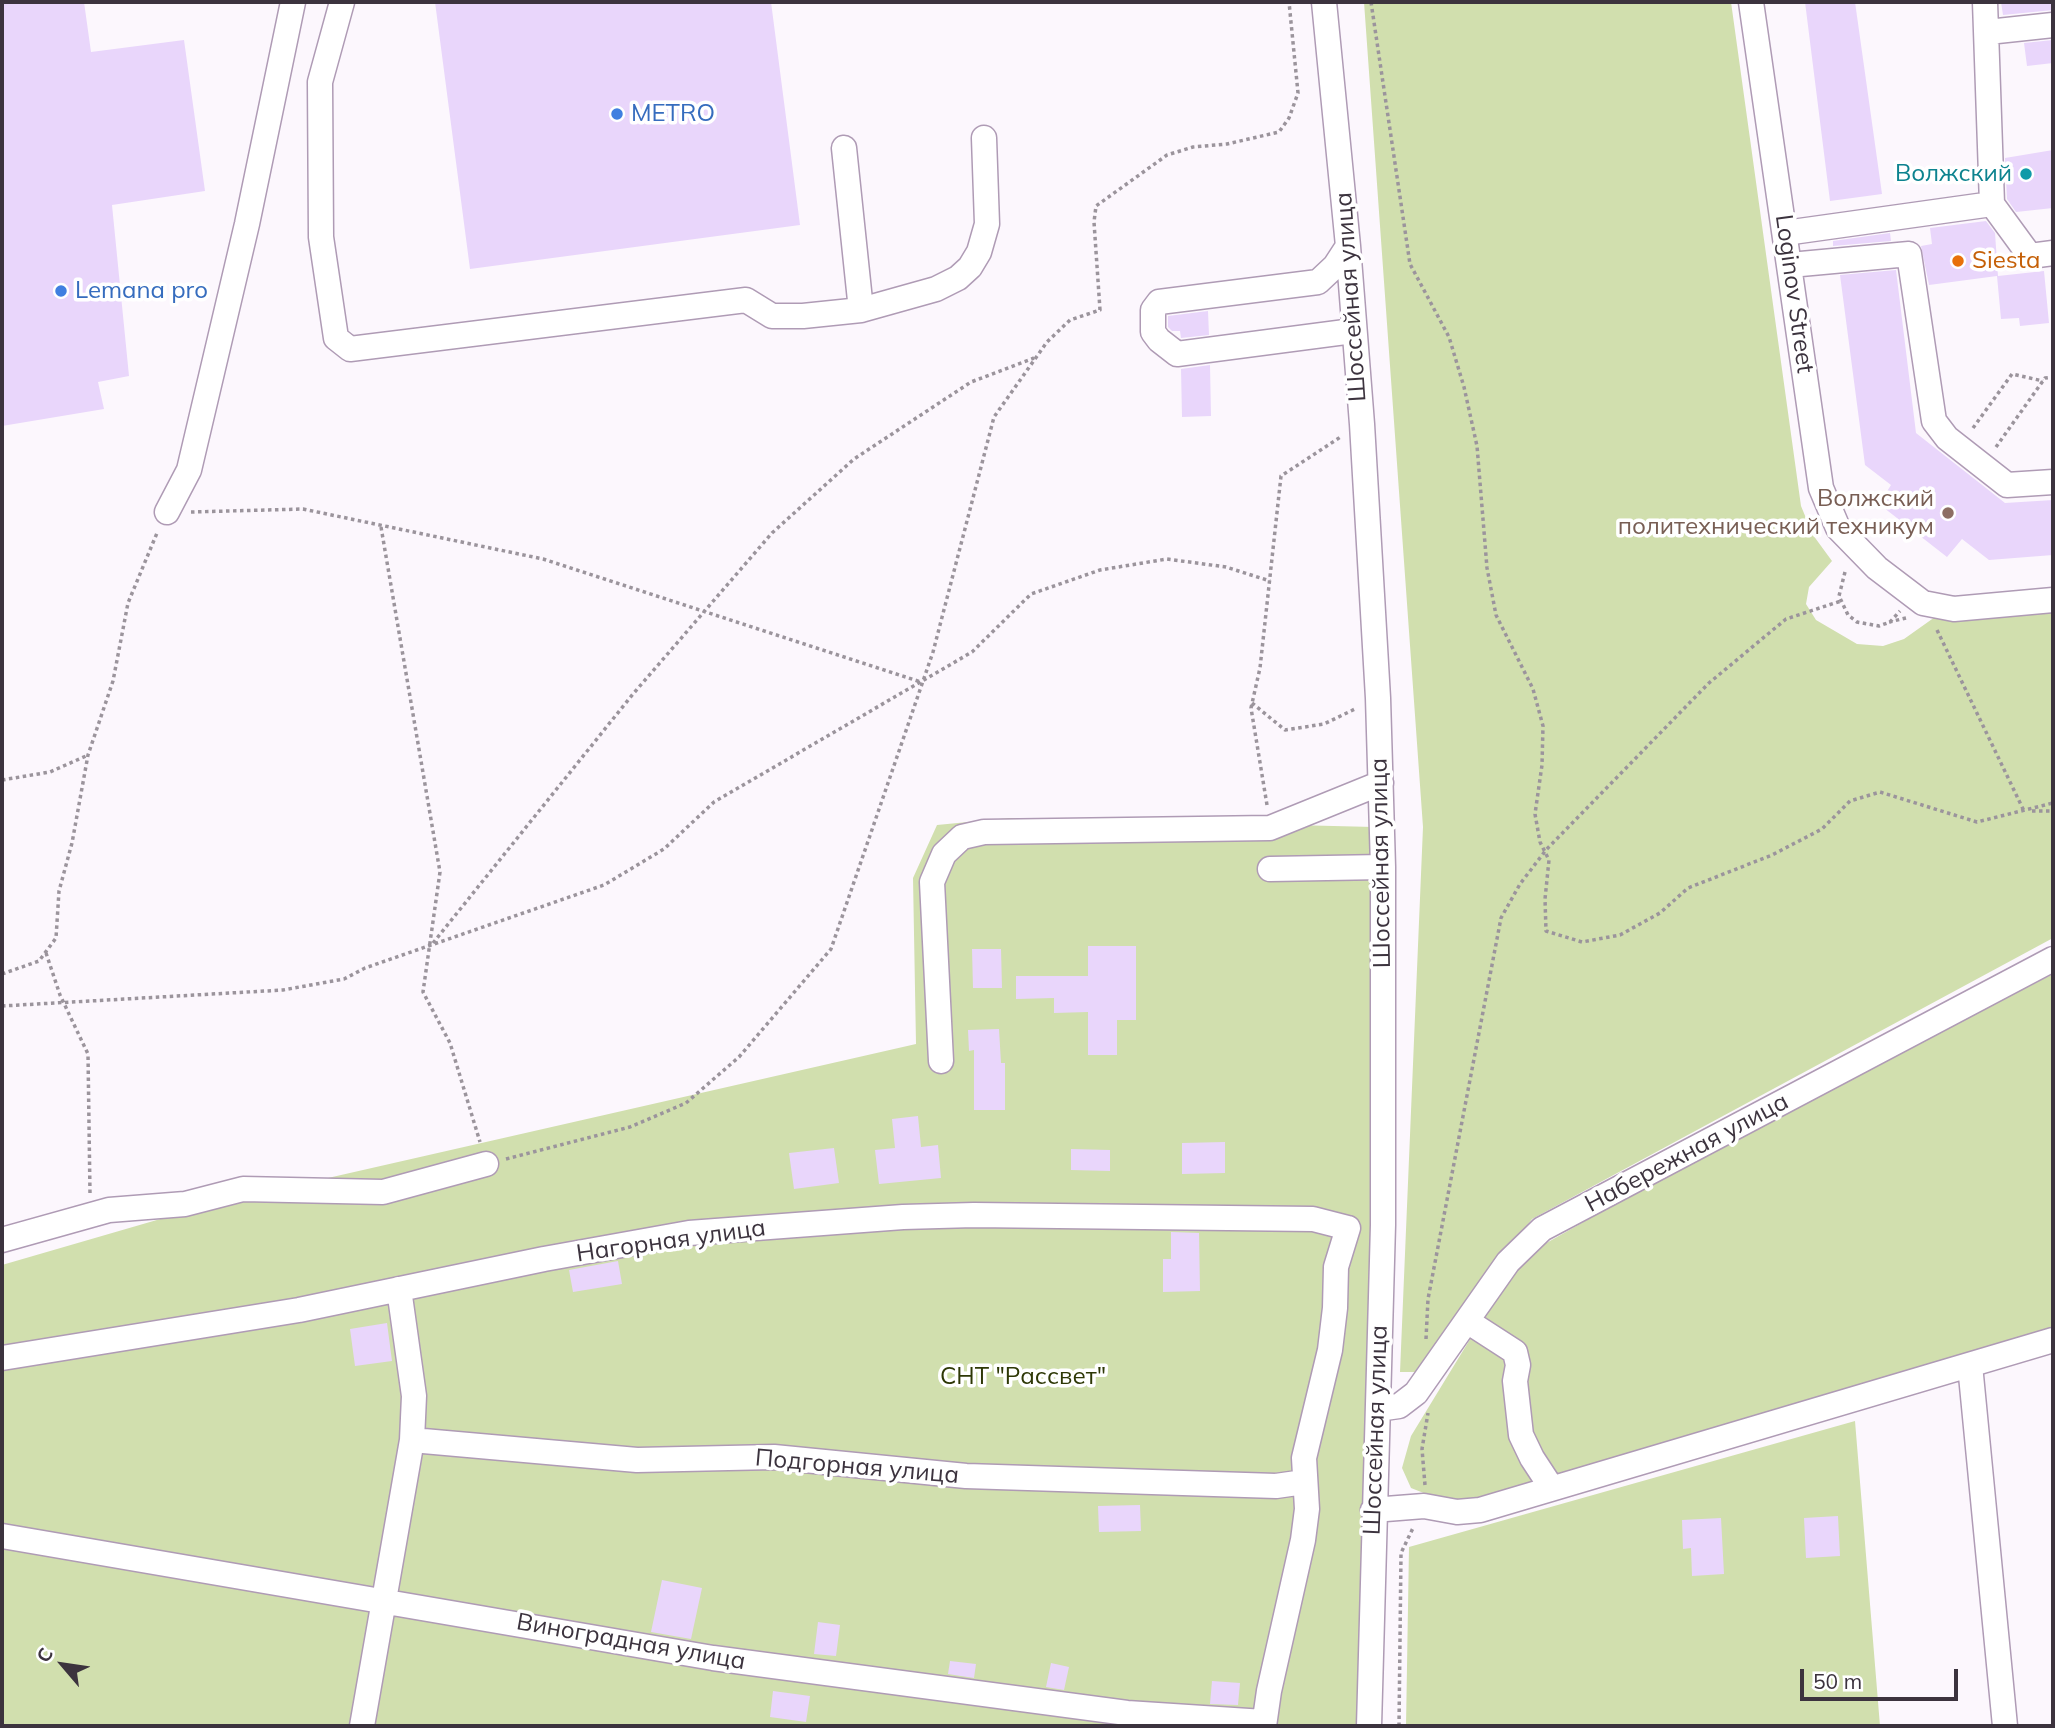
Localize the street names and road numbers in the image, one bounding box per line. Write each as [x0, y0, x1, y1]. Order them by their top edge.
street label: Шоссейная улица [1329, 191, 1373, 403]
street label: Loginov Street [1769, 213, 1819, 375]
street label: Шоссейная улица [1365, 758, 1397, 968]
street label: Набережная улица [1580, 1087, 1794, 1219]
street label: Нагорная улица [575, 1213, 767, 1269]
street label: Шоссейная улица [1358, 1325, 1394, 1535]
street label: Подгорная улица [754, 1444, 960, 1490]
street label: Виноградная улица [514, 1608, 748, 1676]

